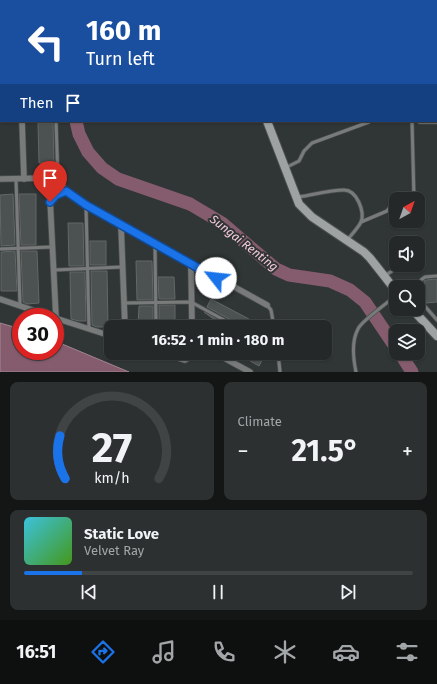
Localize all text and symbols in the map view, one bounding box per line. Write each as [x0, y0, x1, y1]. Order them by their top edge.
text: 160 m [86, 14, 161, 47]
icon: left [20, 16, 72, 68]
text: Turn left [86, 48, 155, 70]
icon: arrive [62, 92, 84, 114]
text: Then [20, 94, 54, 112]
pin [33, 161, 67, 202]
icon: arrive [39, 167, 61, 189]
north arrow [389, 192, 425, 228]
map controls [389, 192, 425, 360]
water label: Sungai Renting [206, 212, 281, 274]
button: sound [389, 236, 425, 272]
position arrow [195, 257, 237, 299]
button: search [389, 280, 425, 316]
speed limit sign: 30 [12, 308, 64, 360]
button: layers [389, 324, 425, 360]
text: 16:52 · 1 min · 180 m [152, 331, 284, 349]
text: Climate [238, 414, 282, 429]
text: 27 [91, 423, 132, 473]
text: 21.5° [291, 433, 359, 469]
text: − [238, 438, 249, 465]
text: + [402, 438, 413, 465]
text: km/h [94, 470, 129, 487]
text: Static Love [84, 525, 159, 543]
text: Velvet Ray [84, 543, 144, 558]
icon: previous [78, 581, 100, 603]
icon: pause [207, 581, 229, 603]
icon: next [337, 581, 359, 603]
icon: directions [89, 638, 117, 666]
icon: music [150, 638, 178, 666]
icon: phone [210, 638, 238, 666]
icon: climate [271, 638, 299, 666]
icon: car [332, 638, 360, 666]
icon: filters [393, 638, 421, 666]
text: 16:51 [16, 641, 56, 663]

